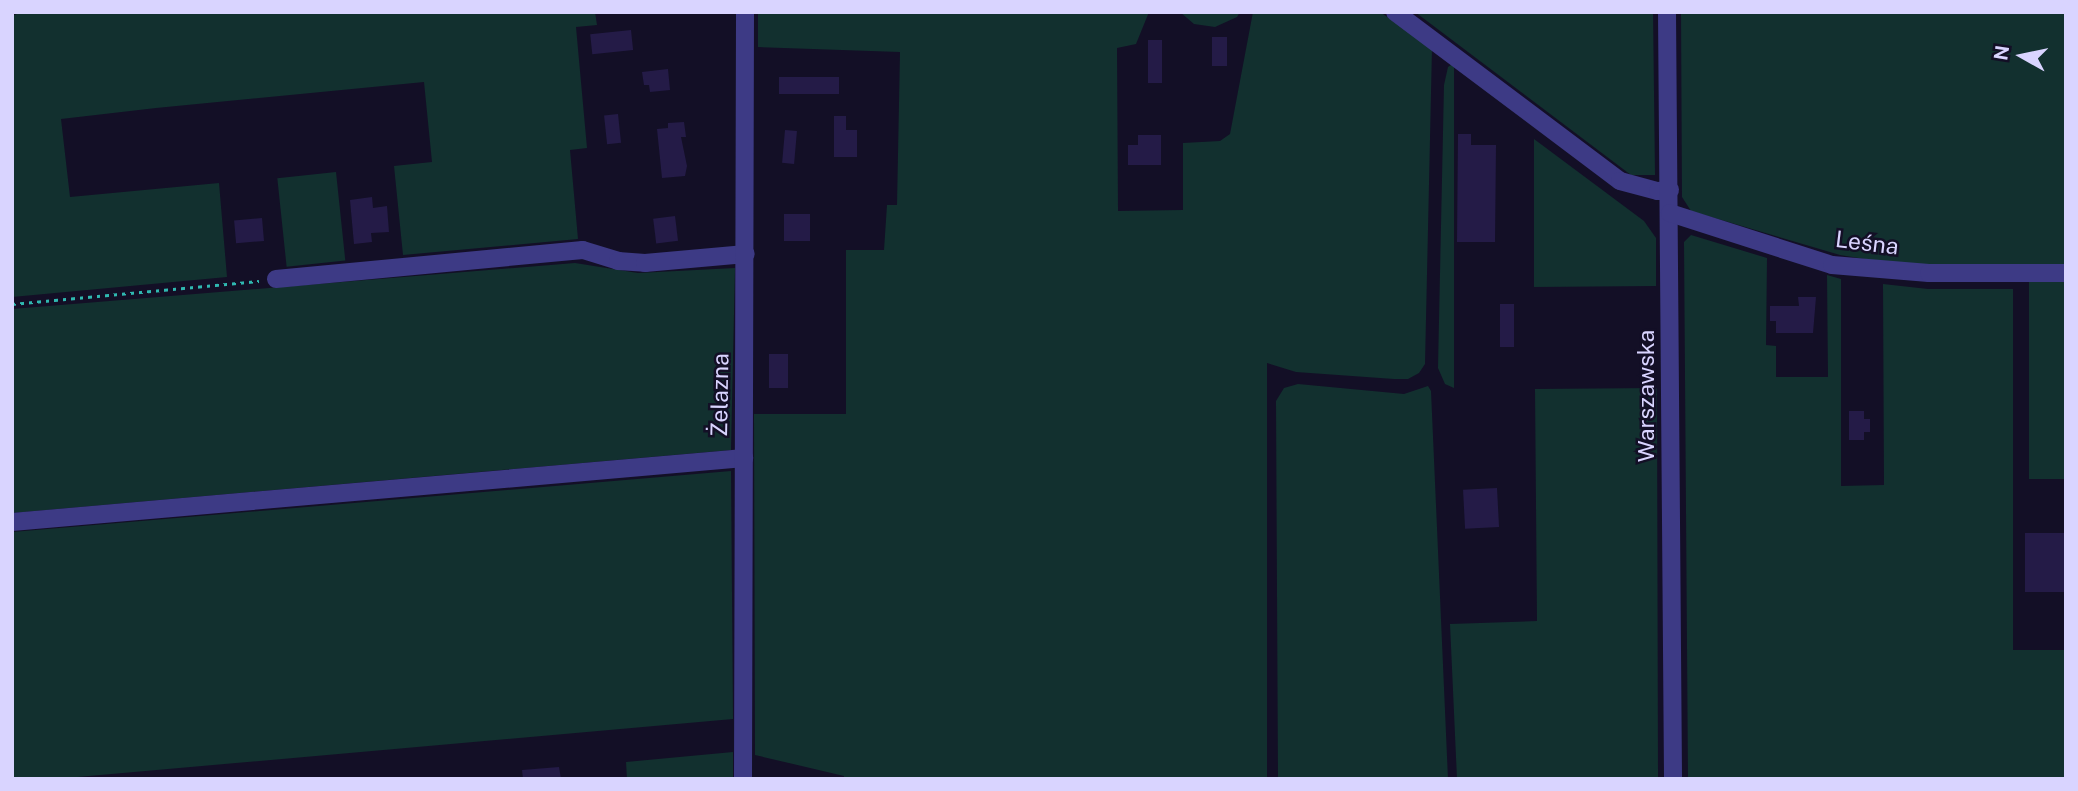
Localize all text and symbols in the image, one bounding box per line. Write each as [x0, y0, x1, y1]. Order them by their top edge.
north arrow [1987, 21, 2057, 91]
text: N [1989, 44, 2013, 62]
street label: Leśna [1834, 225, 1900, 261]
street label: Warszawska [1632, 330, 1660, 462]
street label: Żelazna [705, 353, 735, 437]

